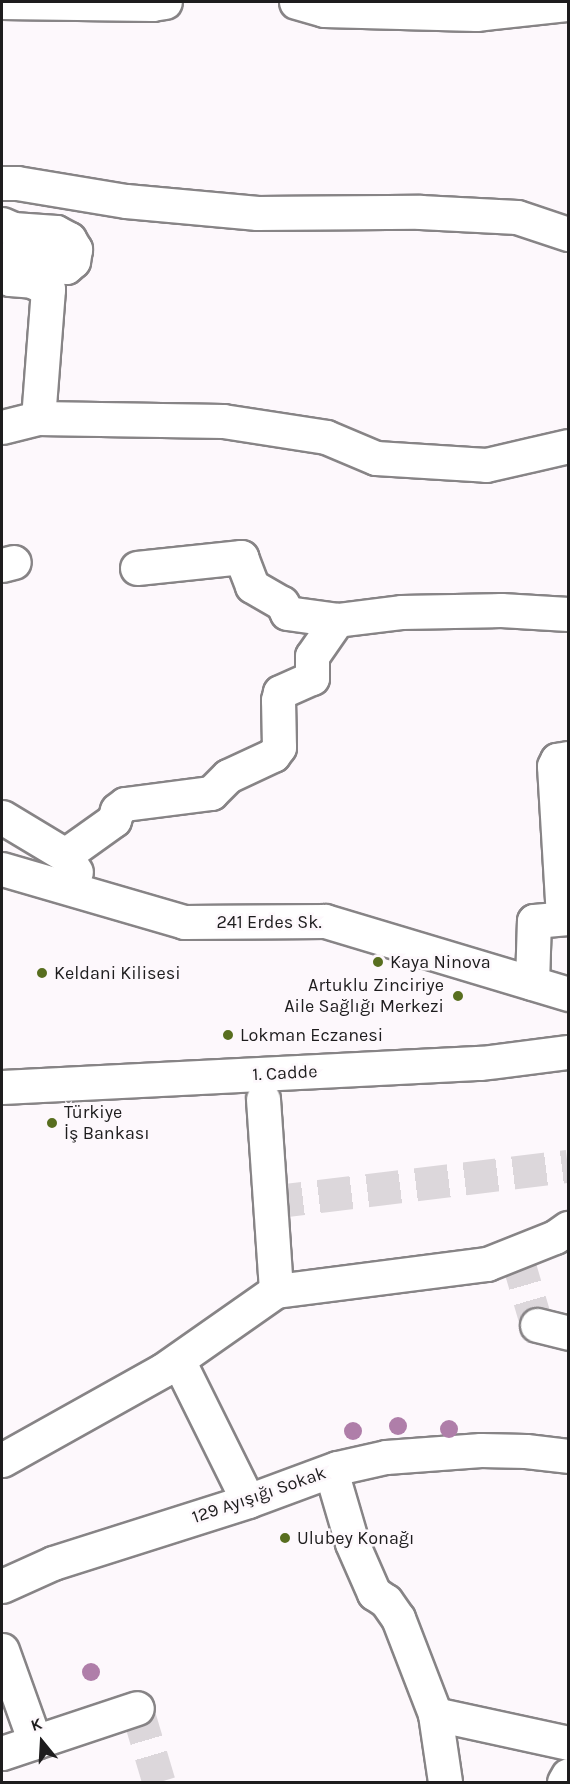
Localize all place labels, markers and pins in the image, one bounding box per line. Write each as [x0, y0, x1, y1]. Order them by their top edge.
place label: Kaya Ninova [390, 951, 491, 973]
marker: Kaya Ninova [371, 955, 385, 969]
place label: Keldani Kilisesi [54, 962, 181, 984]
marker: Keldani Kilisesi [35, 966, 49, 980]
place label: Artuklu Zinciriye Aile Sağlığı Merkezi [284, 975, 444, 1018]
marker: Artuklu Zinciriye Aile Sağlığı Merkezi [449, 987, 467, 1005]
place label: Lokman Eczanesi [240, 1024, 383, 1046]
marker: Lokman Eczanesi [221, 1028, 235, 1042]
place label: Türkiye İş Bankası [64, 1102, 150, 1144]
marker: Türkiye İş Bankası [45, 1116, 59, 1130]
place label: Ulubey Konağı [297, 1527, 414, 1549]
marker: Ulubey Konağı [278, 1531, 292, 1545]

